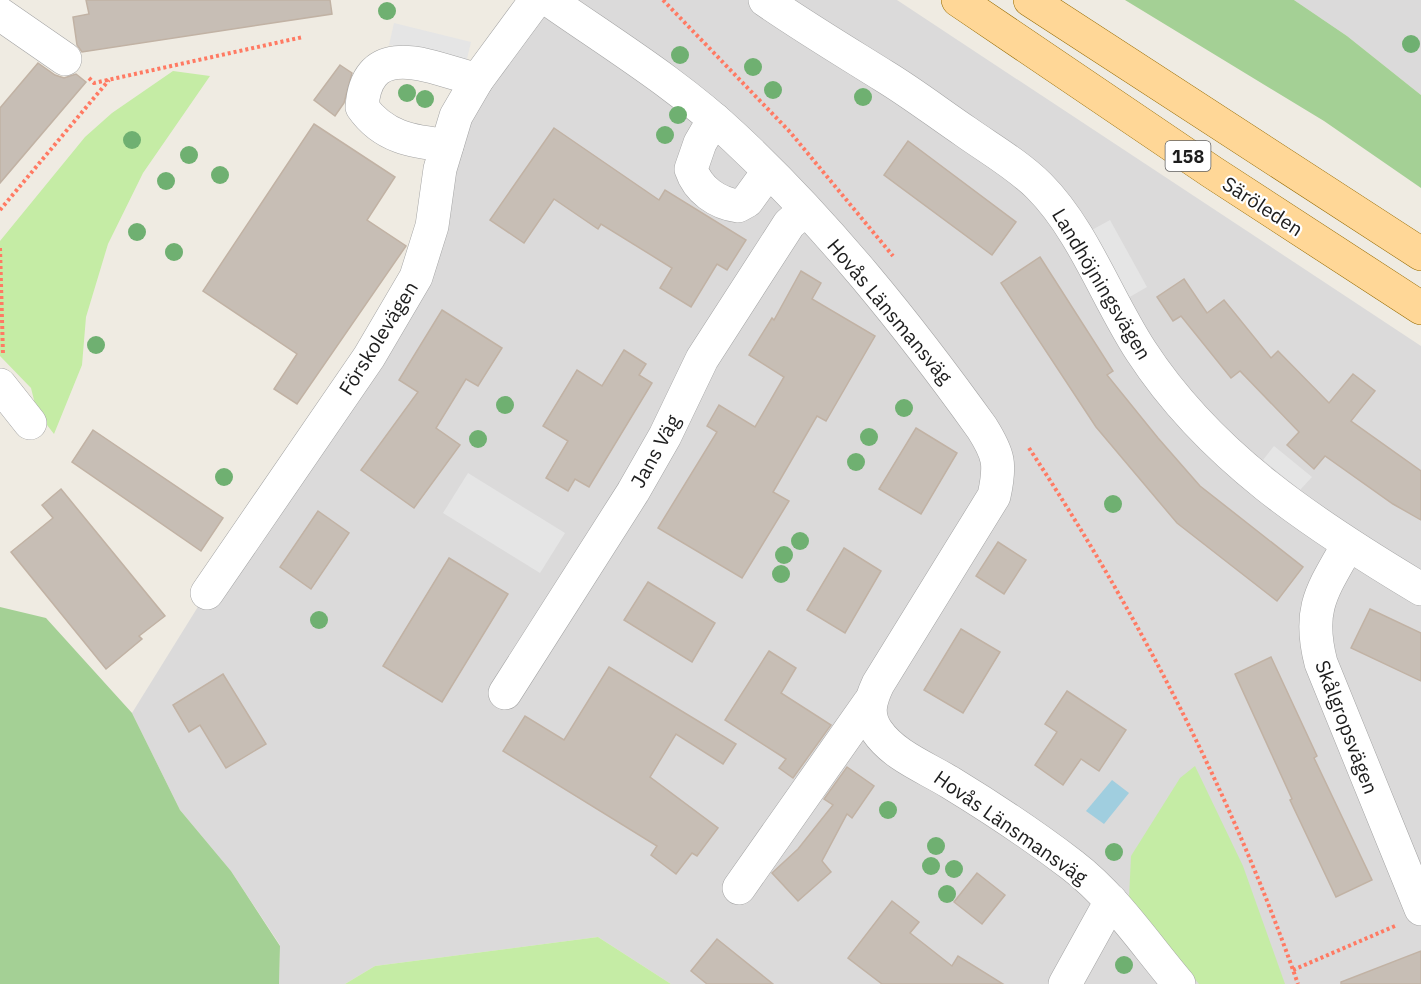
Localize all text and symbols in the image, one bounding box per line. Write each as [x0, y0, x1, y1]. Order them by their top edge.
road number: 158 [1166, 141, 1210, 171]
street label: Säröleden [1217, 170, 1309, 242]
street label: Landhöjningsvägen [1046, 203, 1158, 365]
street label: Hovås Länsmansväg [821, 233, 959, 390]
street label: Förskolevägen [332, 276, 424, 400]
street label: Jans Väg [624, 409, 686, 492]
street label: Skålgropsvägen [1309, 656, 1385, 798]
street label: Hovås Länsmansväg [929, 764, 1093, 890]

